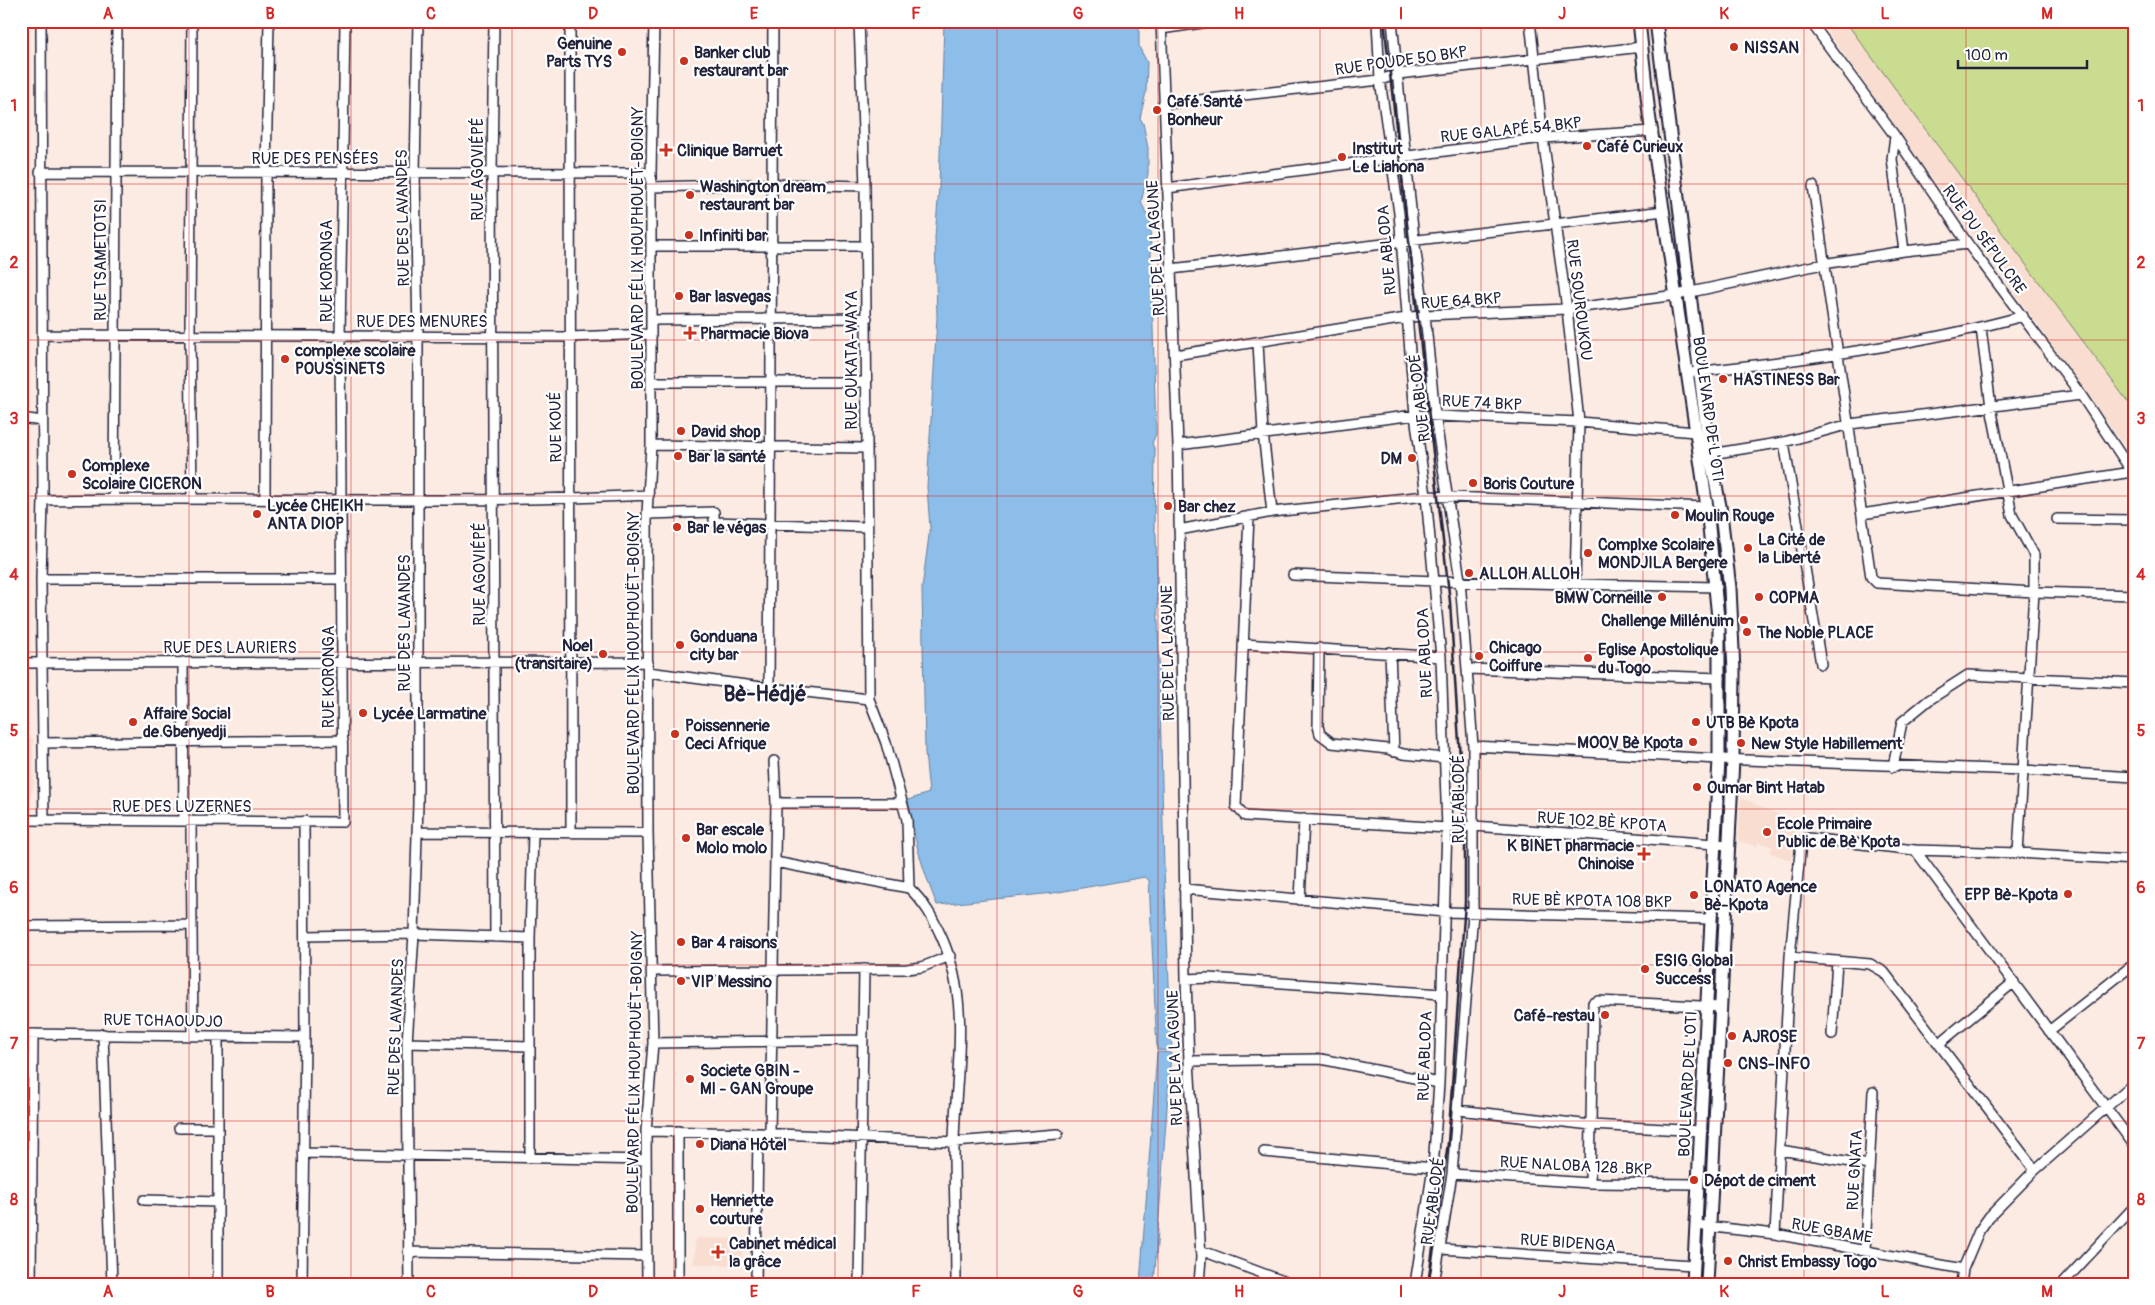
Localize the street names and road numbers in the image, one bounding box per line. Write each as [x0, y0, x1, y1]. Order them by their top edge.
street label: RUE POUDE 50 BKP [1334, 42, 1469, 80]
street label: BOULEVARD FÉLIX HOUPHOUËT-BOIGNY [628, 106, 648, 390]
street label: RUE GALAPÉ 54 BKP [1439, 113, 1583, 147]
street label: RUE AGOVIÉPÉ [468, 117, 488, 221]
street label: RUE DES PENSÉES [251, 149, 379, 169]
street label: RUE DES LAVANDES [392, 149, 414, 287]
street label: RUE DE LA LAGUNE [1142, 179, 1170, 316]
street label: RUE DU SÉPULCRE [1938, 181, 2030, 298]
street label: RUE TSAMETOTSI [91, 199, 111, 321]
street label: RUE ABLODA [1373, 204, 1401, 296]
street label: RUE KORONGA [317, 220, 337, 322]
street label: RUE SOUROUKOU [1562, 238, 1596, 362]
street label: RUE 64 BKP [1420, 288, 1502, 314]
street label: RUE OUKATA-WAYA [842, 290, 862, 430]
street label: RUE DES MENURES [356, 312, 488, 332]
street label: BOULEVARD DE L'OTI [1688, 335, 1728, 483]
street label: RUE ABLODÉ [1405, 353, 1435, 443]
street label: RUE KOUÉ [545, 391, 567, 463]
street label: RUE 74 BKP [1441, 391, 1523, 415]
street label: BOULEVARD FÉLIX HOUPHOUËT-BOIGNY [624, 511, 644, 795]
street label: RUE AGOVIÉPÉ [470, 522, 490, 626]
street label: RUE DES LAVANDES [395, 554, 415, 692]
street label: RUE DE LA LAGUNE [1157, 585, 1179, 721]
street label: RUE ABLODA [1413, 607, 1437, 699]
street label: RUE KORONGA [319, 626, 339, 728]
street label: RUE DES LAURIERS [163, 638, 297, 658]
street label: RUE ABLODÉ [1449, 755, 1469, 843]
street label: RUE DES LUZERNES [112, 797, 252, 817]
street label: RUE 102 BÈ KPOTA [1536, 806, 1668, 837]
street label: RUE BÈ KPOTA 108 BKP [1512, 889, 1672, 912]
street label: BOULEVARD FÉLIX HOUPHOUËT-BOIGNY [623, 930, 647, 1214]
street label: RUE DES LAVANDES [384, 958, 408, 1096]
street label: RUE DE LA LAGUNE [1163, 990, 1187, 1126]
street label: RUE TCHAOUDJO [103, 1010, 223, 1032]
street label: RUE ABLODA [1413, 1011, 1437, 1101]
street label: BOULEVARD DE L'OTI [1674, 1011, 1702, 1158]
street label: RUE GNATA [1843, 1129, 1867, 1211]
street label: RUE NALOBA 128 .BKP [1499, 1152, 1653, 1180]
street label: RUE ABLODÉ [1417, 1156, 1449, 1247]
street label: RUE GBAME [1790, 1214, 1874, 1248]
street label: RUE BIDENGA [1519, 1230, 1616, 1256]

